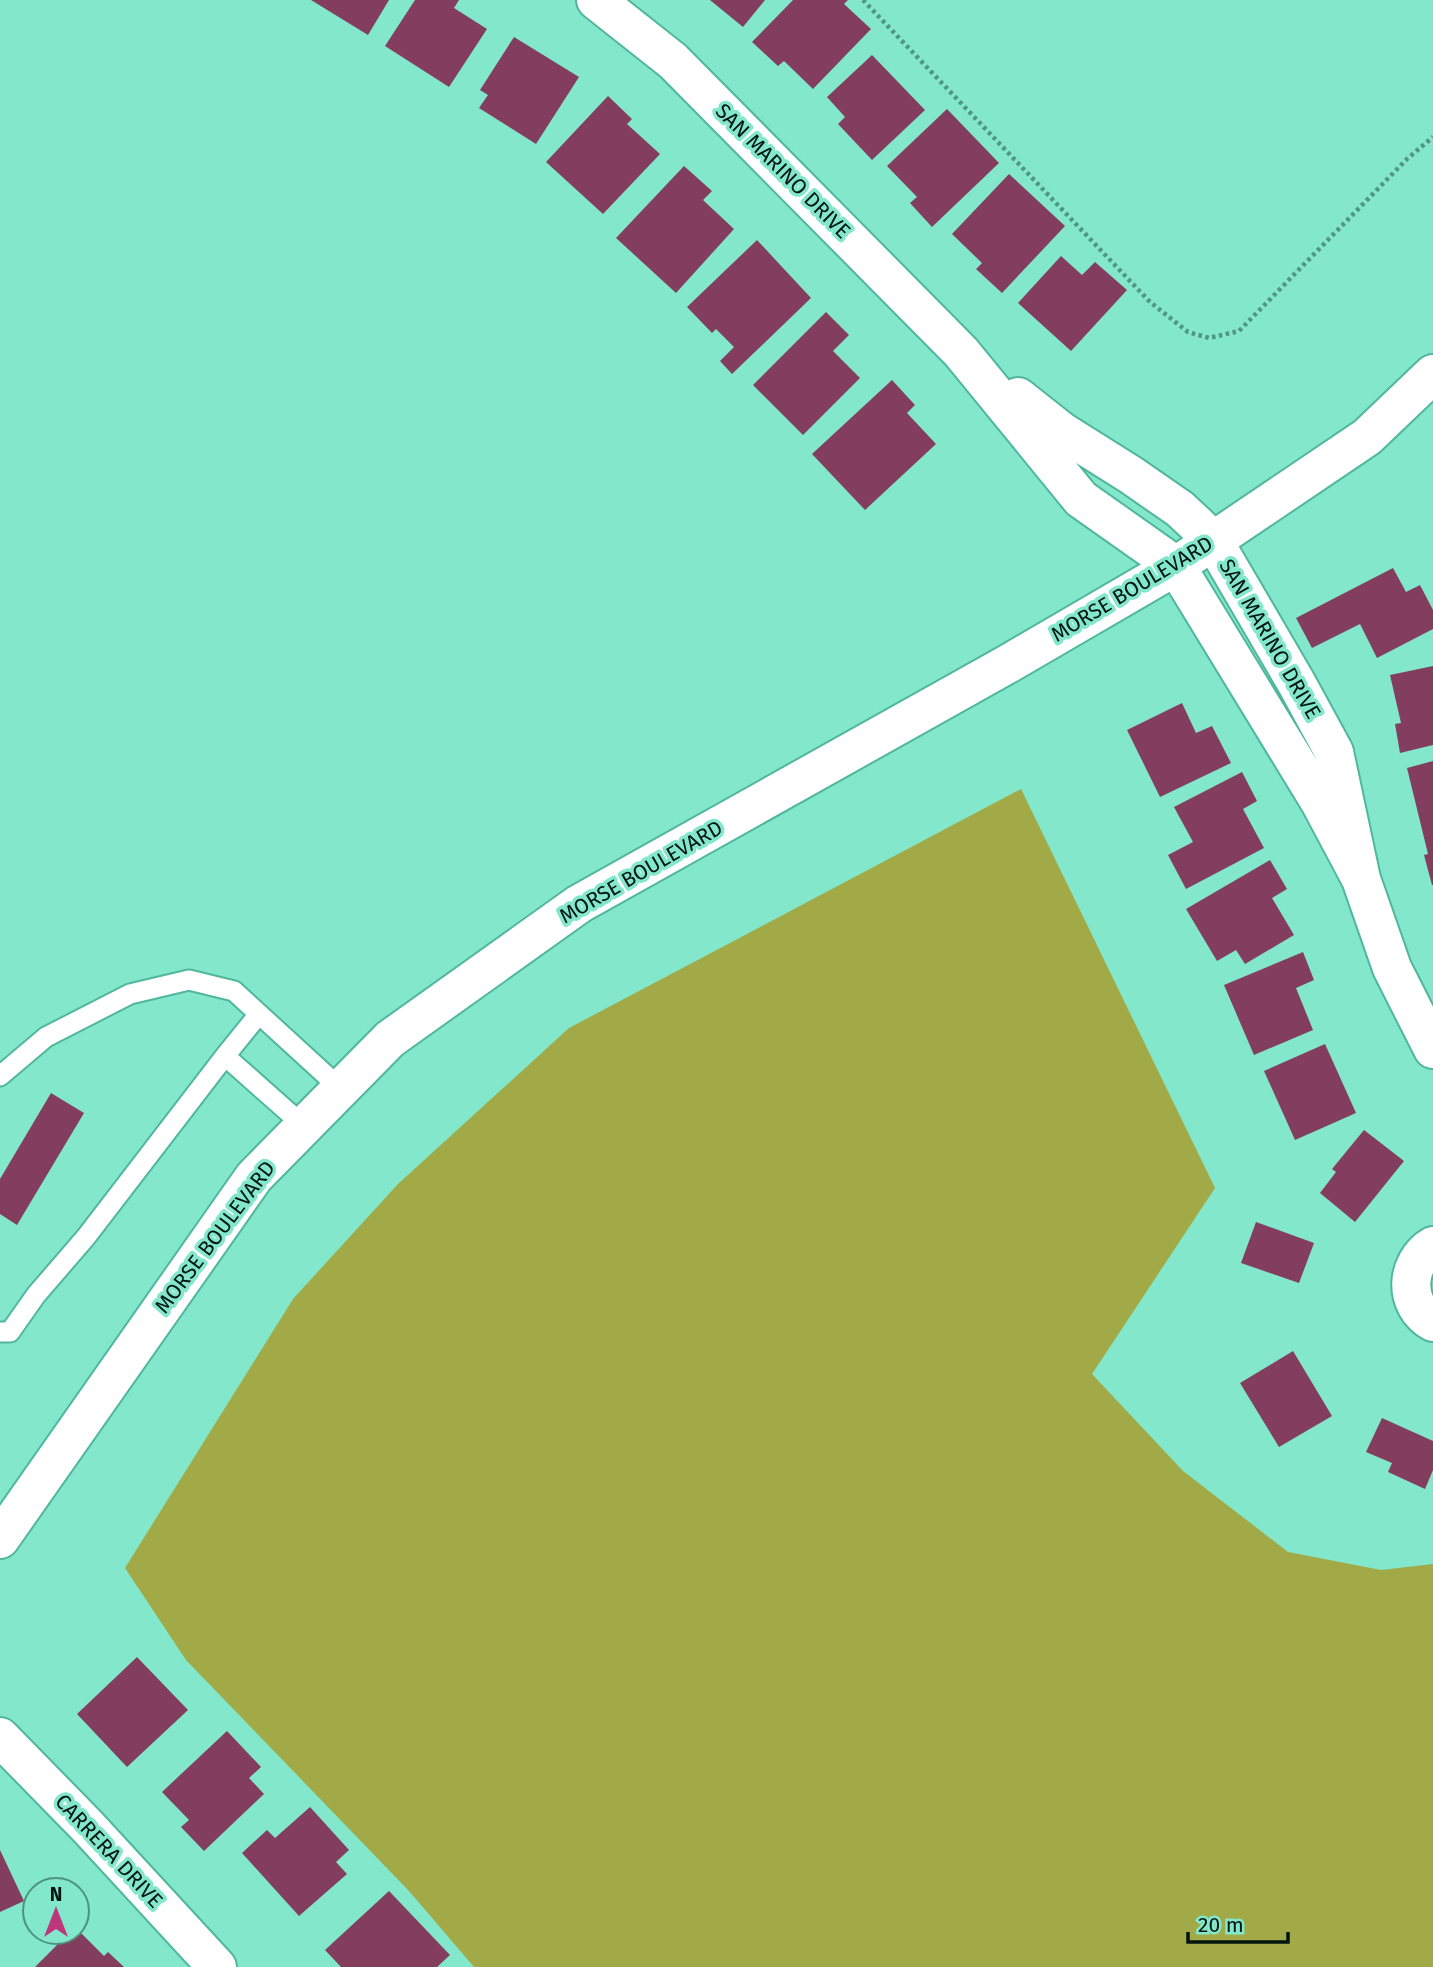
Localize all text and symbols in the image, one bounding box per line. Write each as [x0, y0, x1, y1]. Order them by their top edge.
street label: SAN MARINO DRIVE [710, 98, 856, 244]
street label: MORSE BOULEVARD [1046, 530, 1218, 648]
street label: SAN MARINO DRIVE [1214, 554, 1326, 724]
street label: MORSE BOULEVARD [555, 815, 727, 929]
street label: MORSE BOULEVARD [149, 1156, 281, 1318]
street label: CARRERA DRIVE [50, 1789, 168, 1913]
north arrow [21, 1876, 91, 1946]
text: N [50, 1883, 62, 1906]
scale bar [1188, 1900, 1288, 1944]
text: 20 m [1198, 1912, 1244, 1938]

